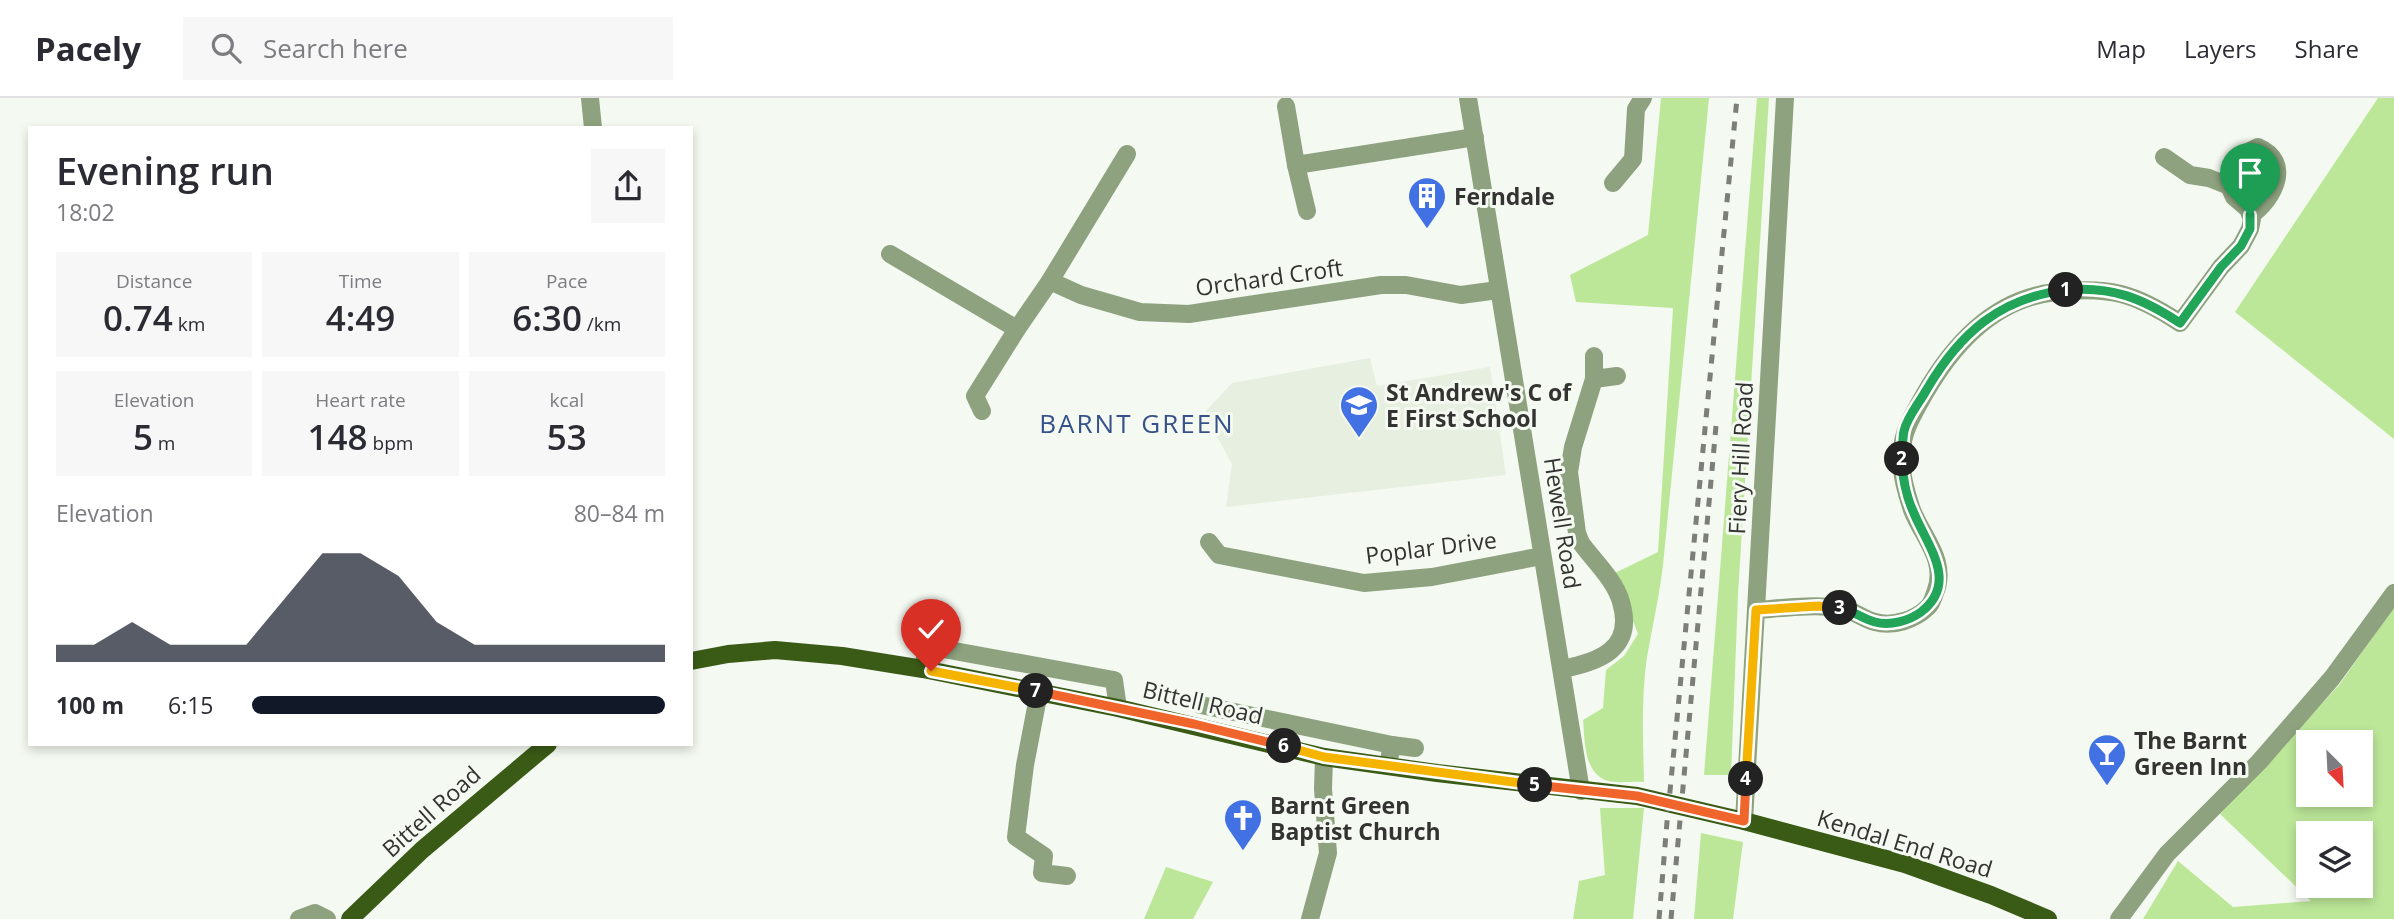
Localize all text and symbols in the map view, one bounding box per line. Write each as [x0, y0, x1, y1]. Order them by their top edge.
search box [183, 17, 673, 80]
text: Pacely [35, 26, 141, 71]
icon: search [207, 29, 245, 67]
text: Search here [263, 30, 408, 66]
text: Map [2096, 32, 2146, 65]
text: Layers [2184, 32, 2257, 65]
text: Share [2295, 32, 2359, 65]
pin [2220, 143, 2280, 215]
text: Evening run [56, 144, 274, 196]
button: share [591, 149, 665, 223]
icon: arrive [2231, 154, 2269, 192]
building icon: Ferndale [1406, 175, 1448, 230]
place label: Ferndale [1454, 180, 1555, 212]
text: 18:02 [56, 196, 115, 228]
street label: Orchard Croft [1193, 251, 1345, 303]
text: Distance [116, 268, 192, 294]
text: Time [339, 268, 382, 294]
text: Pace [546, 268, 588, 294]
pin: 1 [2048, 272, 2084, 308]
text: 1 [2060, 276, 2071, 302]
text: 0.74 [103, 294, 173, 341]
text: 4:49 [326, 294, 395, 341]
text: 6:30 [512, 294, 582, 341]
text: km [173, 311, 205, 337]
text: /km [582, 311, 621, 337]
place label: St Andrew's C of E First School [1386, 376, 1572, 434]
street label: Fiery Hill Road [1720, 381, 1760, 535]
school or university icon: St Andrew's C of E First School [1338, 384, 1380, 439]
text: Elevation [114, 387, 195, 413]
text: Heart rate [315, 387, 406, 413]
text: kcal [550, 387, 584, 413]
district label: BARNT GREEN [1039, 405, 1235, 441]
text: 5 [133, 413, 153, 460]
text: 148 [308, 413, 368, 460]
text: 53 [547, 413, 587, 460]
text: m [153, 430, 175, 456]
text: bpm [368, 430, 413, 456]
pin: 2 [1884, 442, 1920, 476]
text: 2 [1896, 445, 1907, 471]
street label: Hewell Road [1537, 455, 1589, 591]
text: Elevation [56, 497, 154, 529]
text: 80–84 m [574, 497, 665, 529]
street label: Poplar Drive [1364, 523, 1498, 571]
pin: 3 [1822, 590, 1857, 626]
text: 3 [1834, 594, 1845, 620]
pin [901, 599, 961, 671]
icon: check [912, 610, 950, 648]
street label: Bittell Road [1140, 673, 1266, 731]
pin: 7 [1018, 674, 1054, 708]
text: 7 [1030, 677, 1041, 703]
text: 100 m [56, 689, 124, 721]
text: 6:15 [168, 689, 214, 721]
place label: The Barnt Green Inn [2134, 724, 2247, 782]
pin: 6 [1266, 728, 1302, 764]
north arrow [2296, 730, 2373, 807]
map controls [2296, 730, 2373, 898]
text: 6 [1278, 732, 1289, 758]
bar icon: The Barnt Green Inn [2086, 732, 2128, 787]
street label: Bittell Road [375, 758, 487, 864]
pin: 4 [1728, 762, 1764, 796]
text: 4 [1740, 765, 1751, 791]
pin: 5 [1518, 768, 1552, 802]
text: 5 [1529, 771, 1540, 797]
place label: Barnt Green Baptist Church [1270, 789, 1441, 847]
church icon: Barnt Green Baptist Church [1222, 797, 1264, 852]
street label: Kendal End Road [1814, 801, 1996, 885]
button: layers [2296, 821, 2373, 898]

